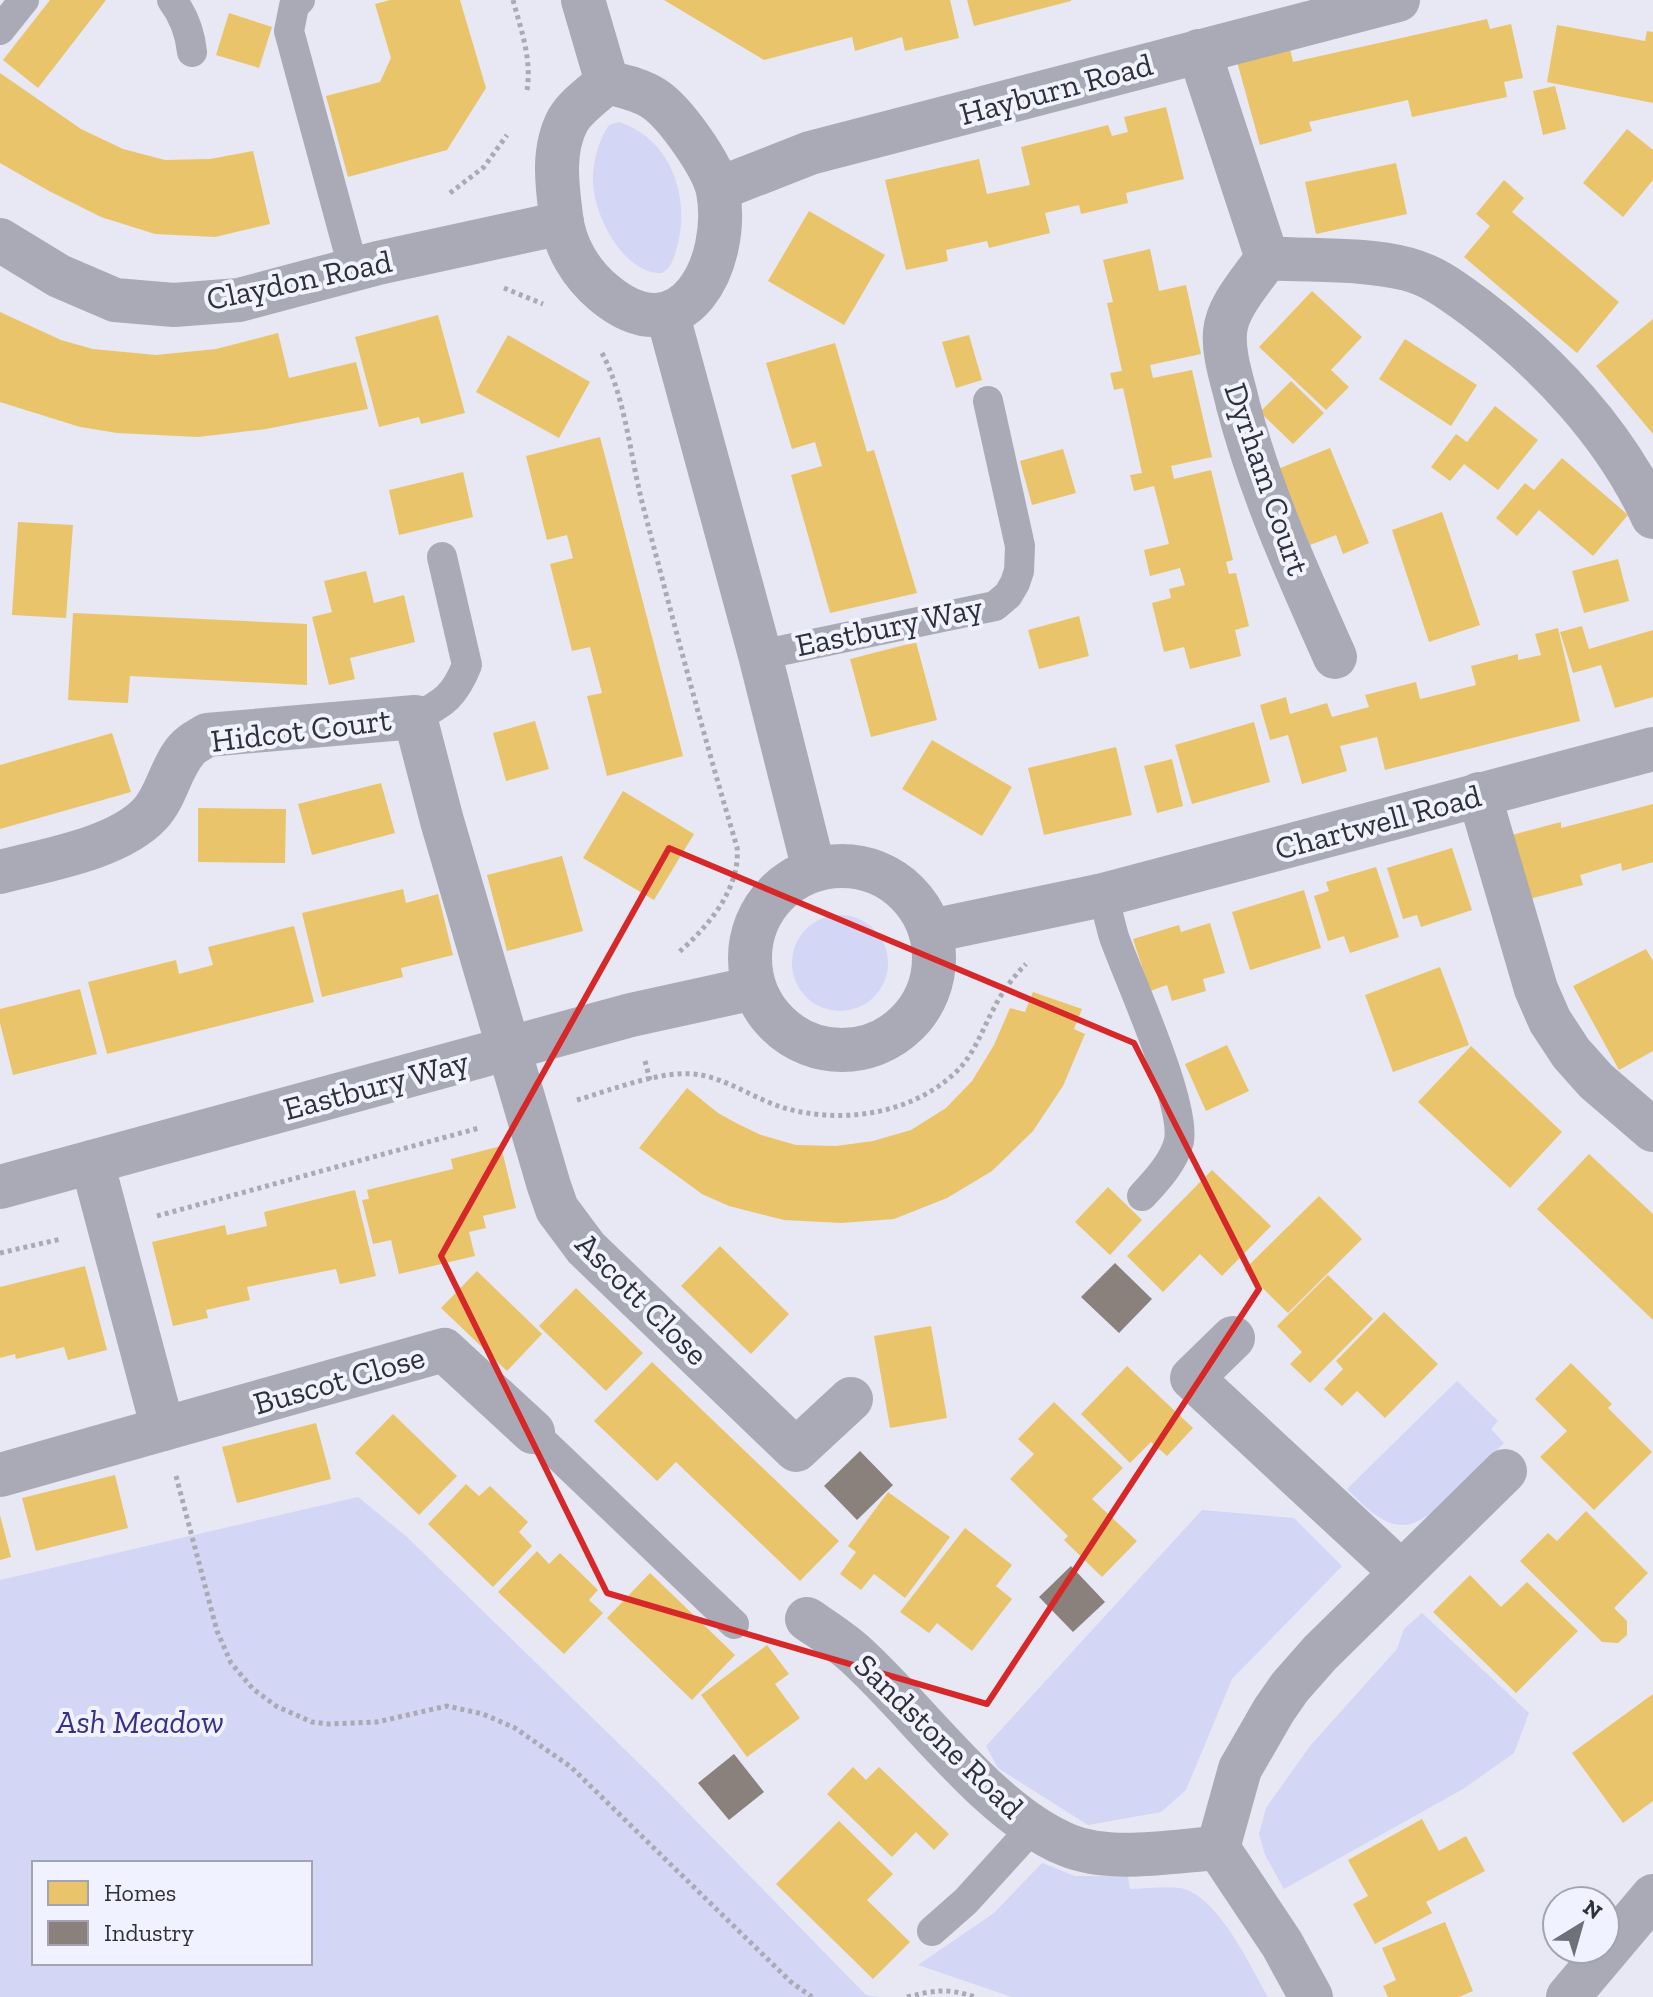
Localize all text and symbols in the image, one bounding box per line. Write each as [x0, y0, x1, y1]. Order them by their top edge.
street label: Hayburn Road [956, 45, 1157, 133]
street label: Claydon Road [203, 242, 395, 318]
street label: Dyrham Court [1216, 378, 1318, 580]
street label: Eastbury Way [792, 588, 987, 664]
street label: Hidcot Court [209, 700, 393, 760]
street label: Chartwell Road [1271, 776, 1486, 868]
street label: Eastbury Way [279, 1042, 473, 1128]
street label: Ascott Close [568, 1225, 716, 1373]
street label: Buscot Close [249, 1337, 429, 1423]
street label: Sandstone Road [847, 1646, 1032, 1826]
park label: Ash Meadow [55, 1703, 224, 1741]
legend [32, 1861, 312, 1965]
text: Homes [104, 1878, 176, 1907]
north arrow [1541, 1885, 1621, 1965]
text: N [1578, 1894, 1608, 1925]
text: Industry [104, 1918, 195, 1947]

